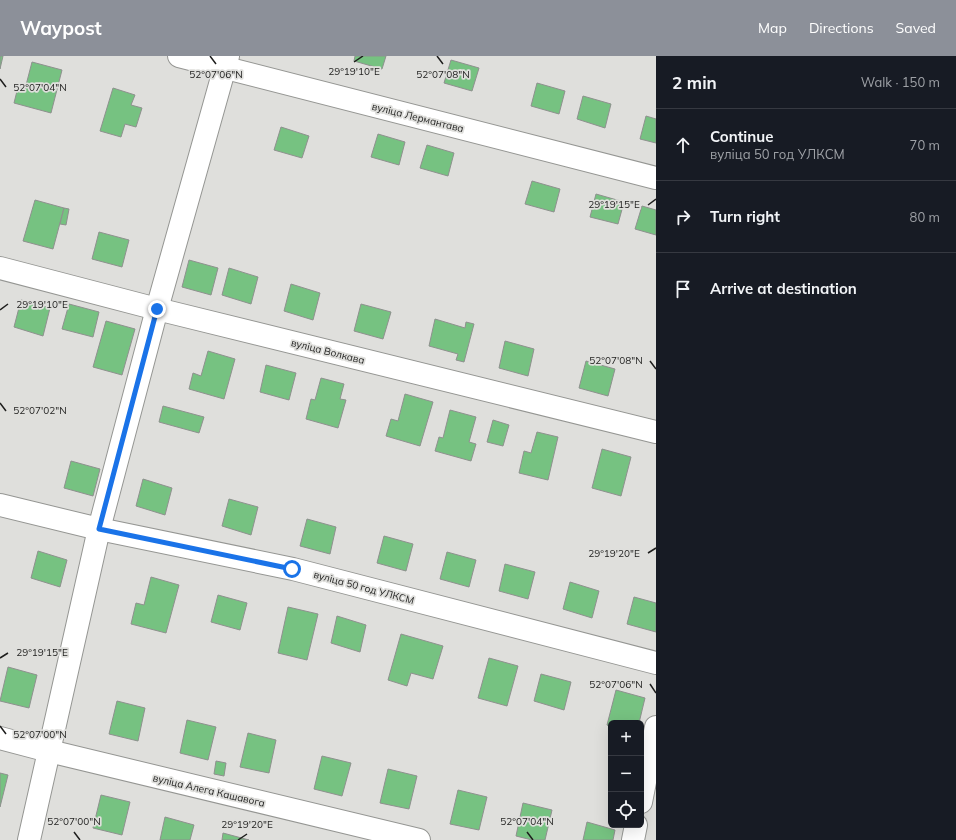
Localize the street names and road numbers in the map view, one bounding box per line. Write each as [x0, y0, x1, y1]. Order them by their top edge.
street label: вуліца Лермантава [371, 100, 465, 135]
street label: вуліца Волкава [290, 336, 366, 367]
street label: вуліца 50 год УЛКСМ [312, 568, 416, 607]
street label: вуліца Алега Кашавога [152, 771, 266, 810]

